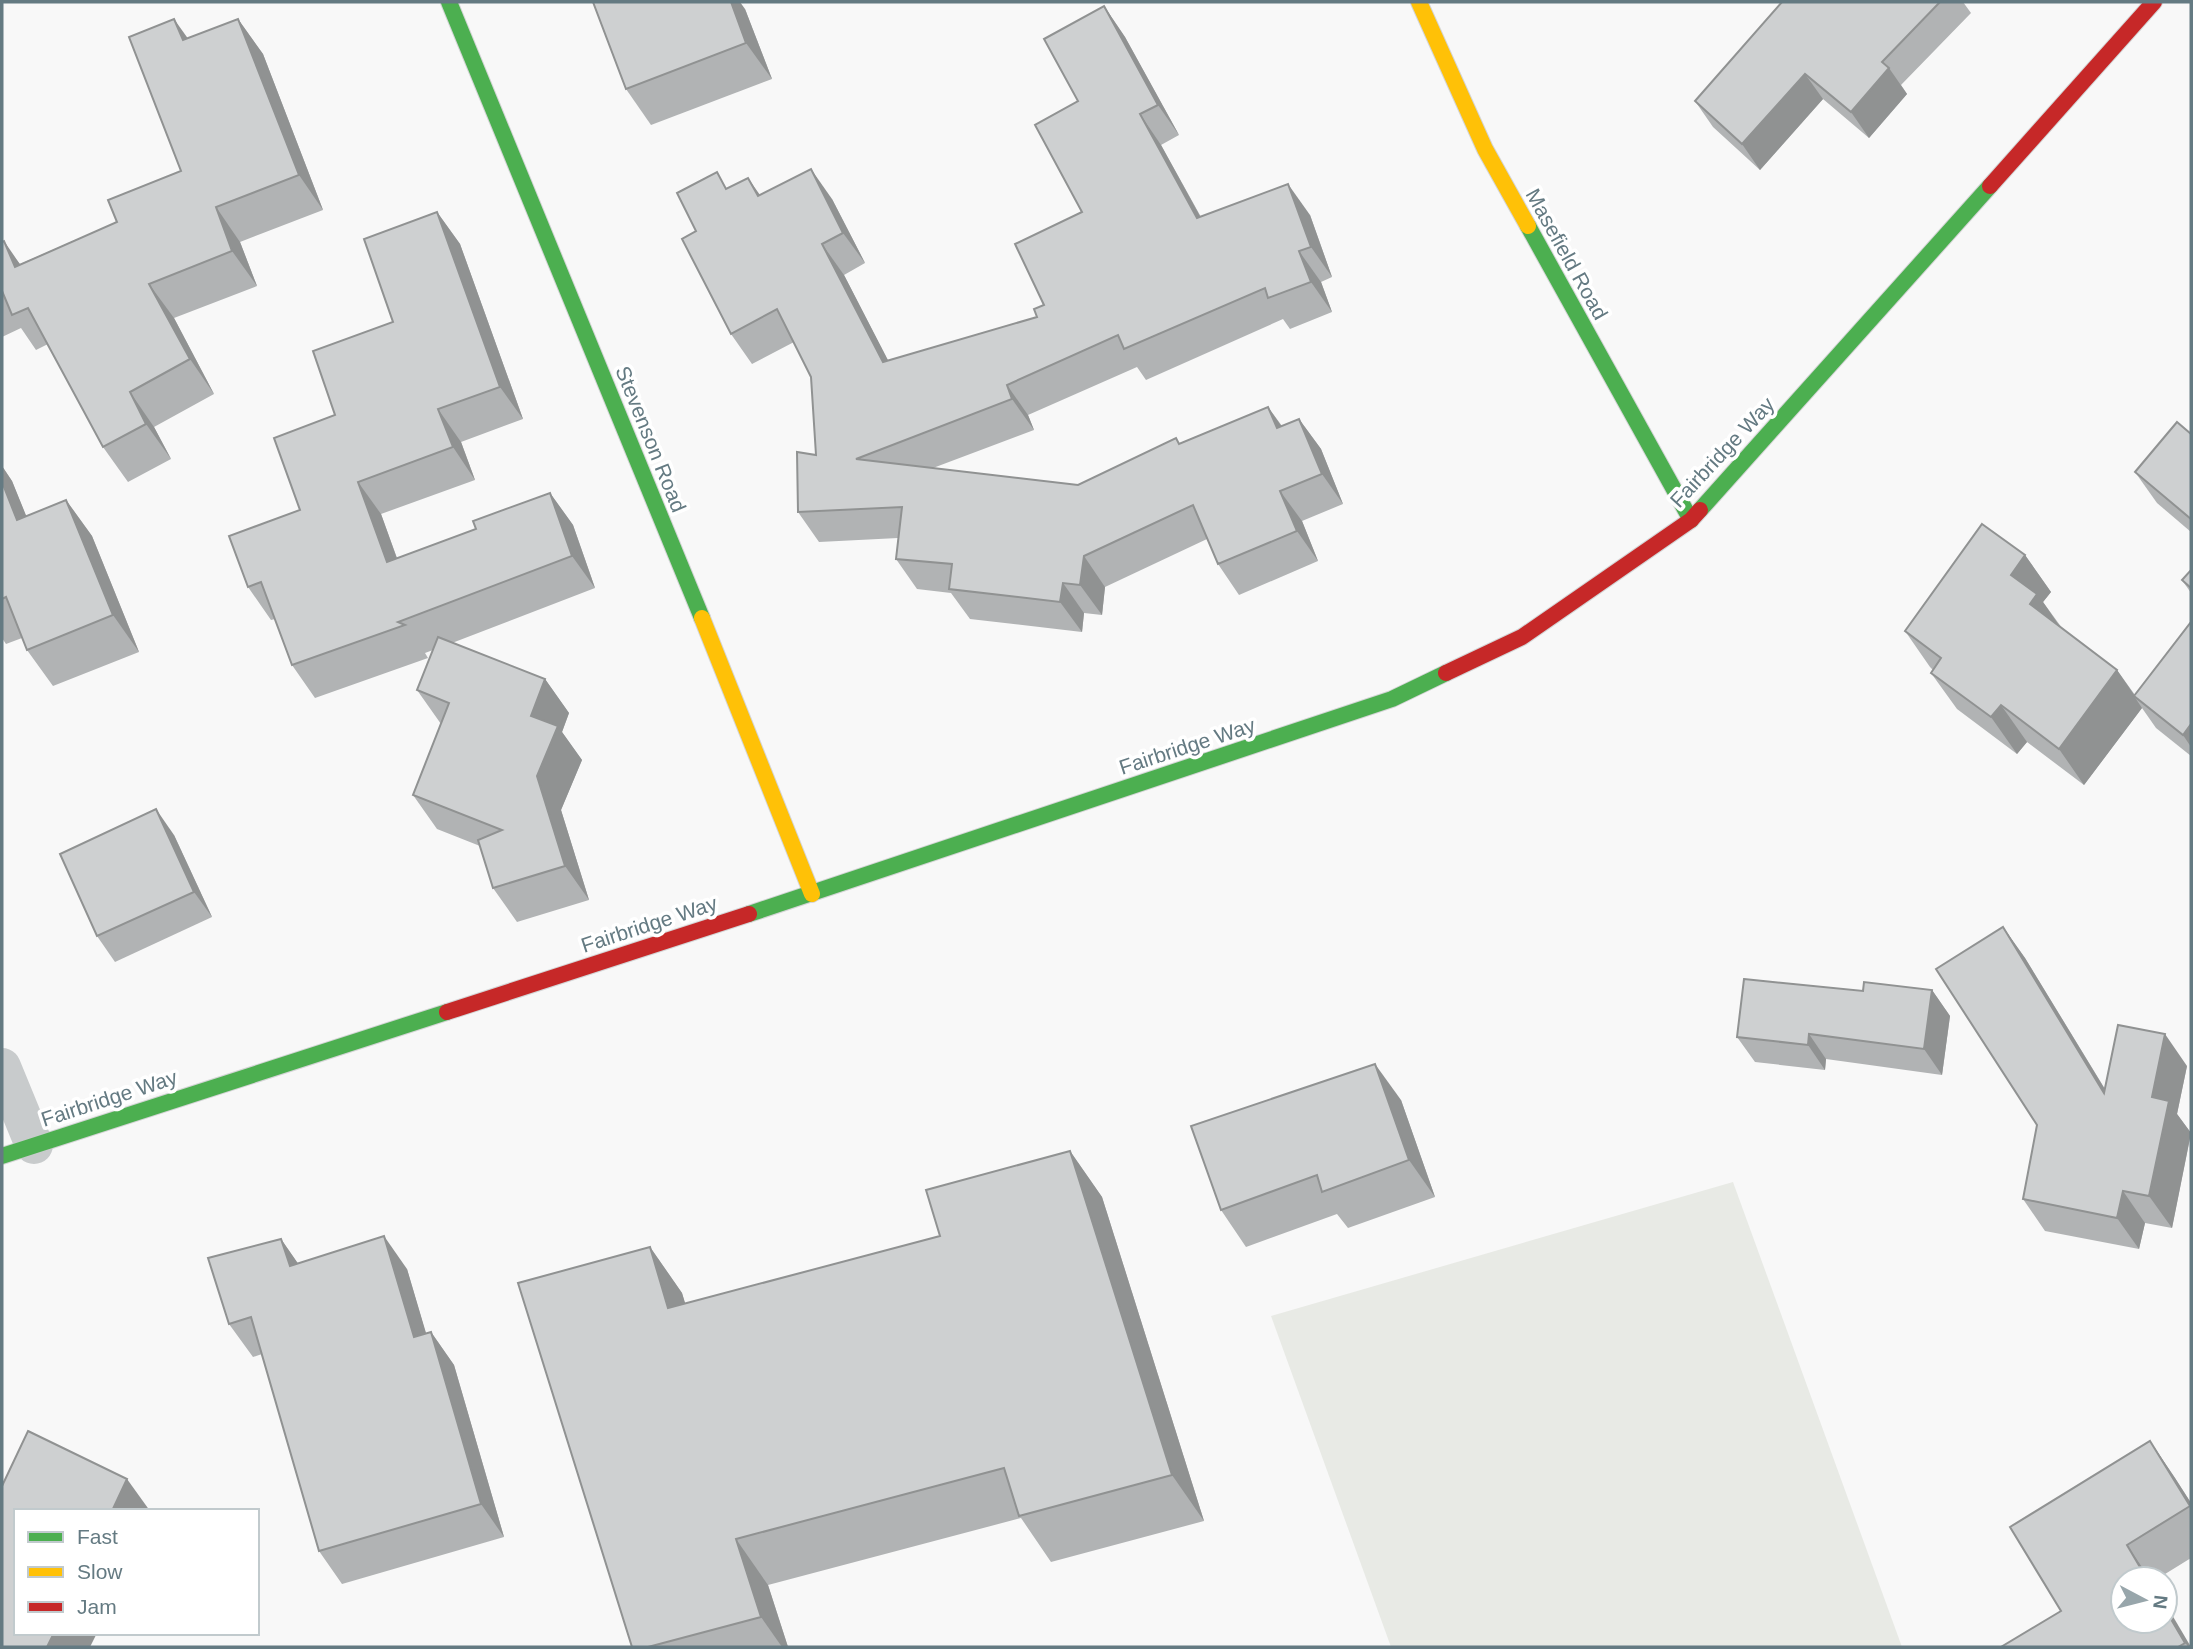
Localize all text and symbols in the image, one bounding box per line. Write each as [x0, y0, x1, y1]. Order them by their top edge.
street label: Masefield Road [1522, 185, 1612, 323]
street label: Stevenson Road [611, 363, 691, 515]
street label: Fairbridge Way [1665, 392, 1779, 512]
street label: Fairbridge Way [1116, 713, 1258, 779]
street label: Fairbridge Way [578, 891, 720, 957]
street label: Fairbridge Way [38, 1065, 180, 1131]
legend [14, 1509, 259, 1635]
text: Fast [77, 1525, 118, 1548]
text: Slow [77, 1560, 123, 1583]
north arrow [2109, 1565, 2179, 1635]
text: N [2149, 1594, 2172, 1610]
text: Jam [77, 1595, 117, 1618]

